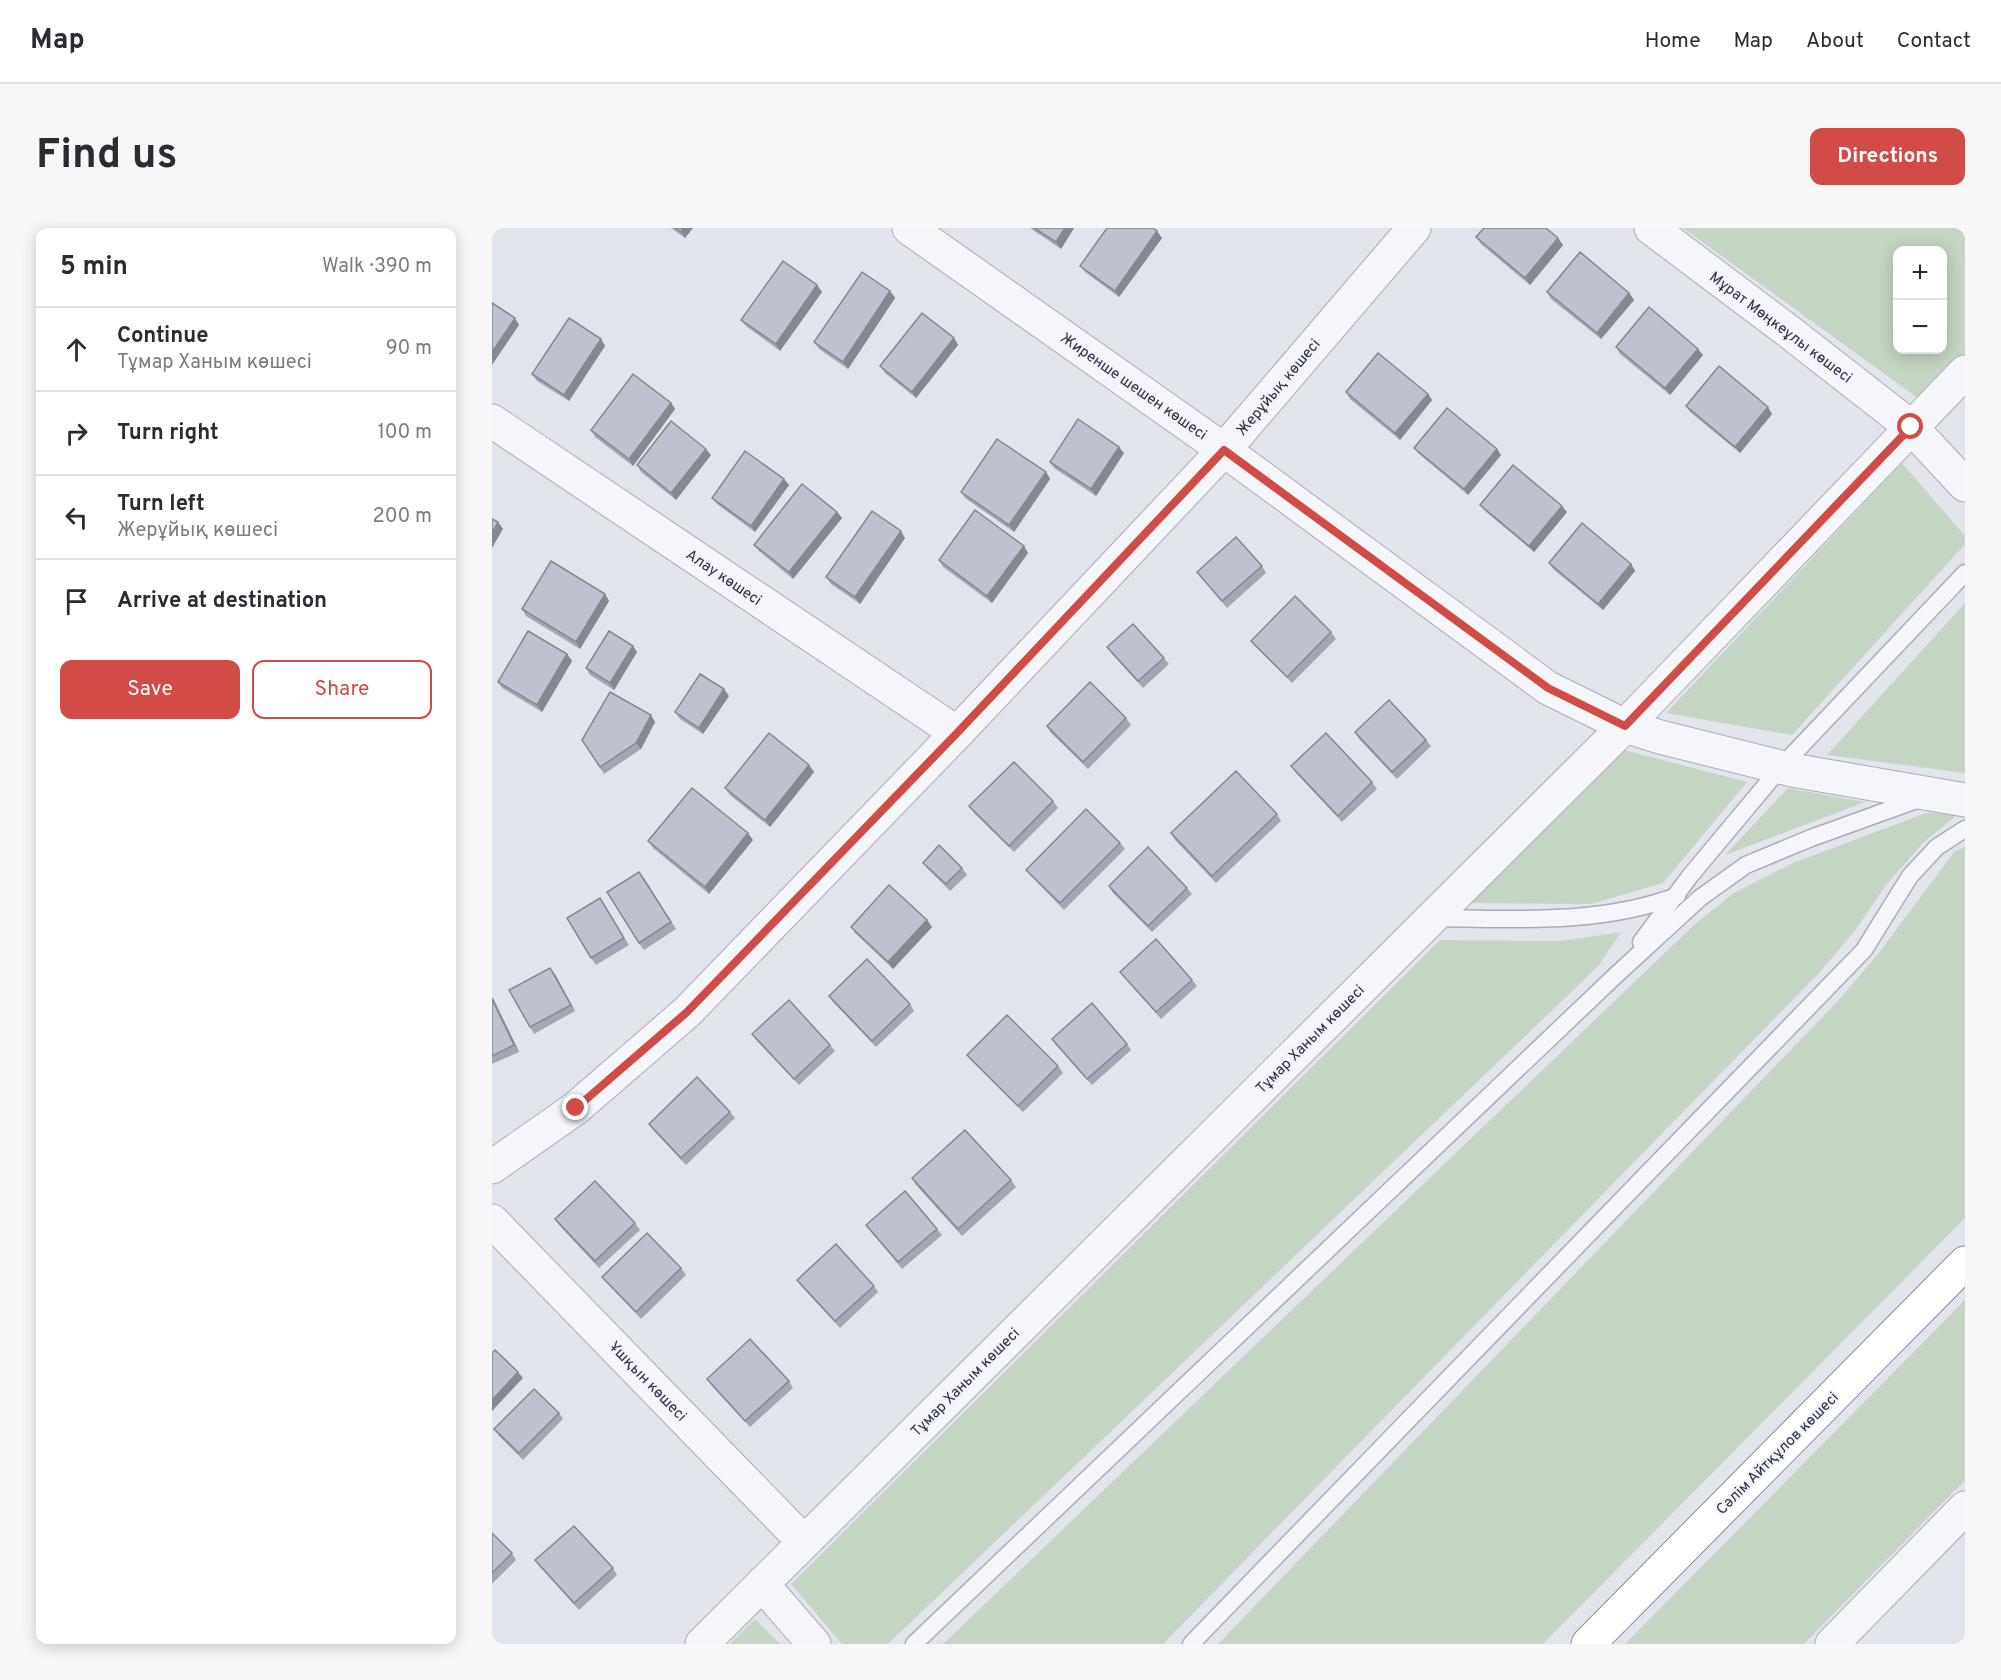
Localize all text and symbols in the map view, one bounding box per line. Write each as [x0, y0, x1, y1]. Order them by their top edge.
text: Map [30, 23, 85, 59]
text: Home [1645, 28, 1701, 55]
text: Map [1734, 28, 1773, 55]
text: About [1806, 28, 1864, 55]
text: Contact [1897, 28, 1971, 55]
button: Directions [1810, 128, 1965, 185]
text: Find us [36, 130, 177, 183]
map controls [1893, 246, 1947, 354]
button: + [1893, 246, 1947, 300]
text: 5 min [60, 251, 128, 284]
text: Walk · 390 m [322, 254, 432, 280]
street label: Мұрат Мөңкеұлы көшесі [1705, 268, 1855, 388]
button: − [1893, 300, 1947, 354]
text: Continue [117, 323, 208, 350]
street label: Жиренше шешен көшесі [1056, 329, 1210, 445]
icon: ahead [60, 333, 93, 366]
text: 90 m [386, 336, 432, 362]
street label: Жерұйық көшесі [1233, 336, 1325, 440]
text: Тұмар Ханым көшесі [117, 350, 312, 376]
route start [1897, 413, 1923, 439]
icon: right [60, 417, 93, 450]
text: Turn right [117, 420, 219, 447]
text: 100 m [377, 420, 432, 446]
text: Turn left [117, 491, 205, 518]
icon: left [60, 501, 93, 534]
text: 200 m [373, 504, 432, 530]
text: Жерұйық көшесі [117, 518, 278, 544]
street label: Алау көшесі [682, 546, 765, 611]
icon: arrive [60, 585, 93, 618]
text: Arrive at destination [117, 588, 327, 615]
button: Save [60, 660, 240, 719]
button: Share [252, 660, 432, 719]
street label: Тұмар Ханым көшесі [1253, 982, 1369, 1098]
route end [562, 1094, 588, 1120]
street label: Тұмар Ханым көшесі [908, 1325, 1024, 1441]
street label: Ұшқын көшесі [604, 1338, 690, 1426]
street label: Сәлім Айтқұлов көшесі [1713, 1389, 1843, 1519]

